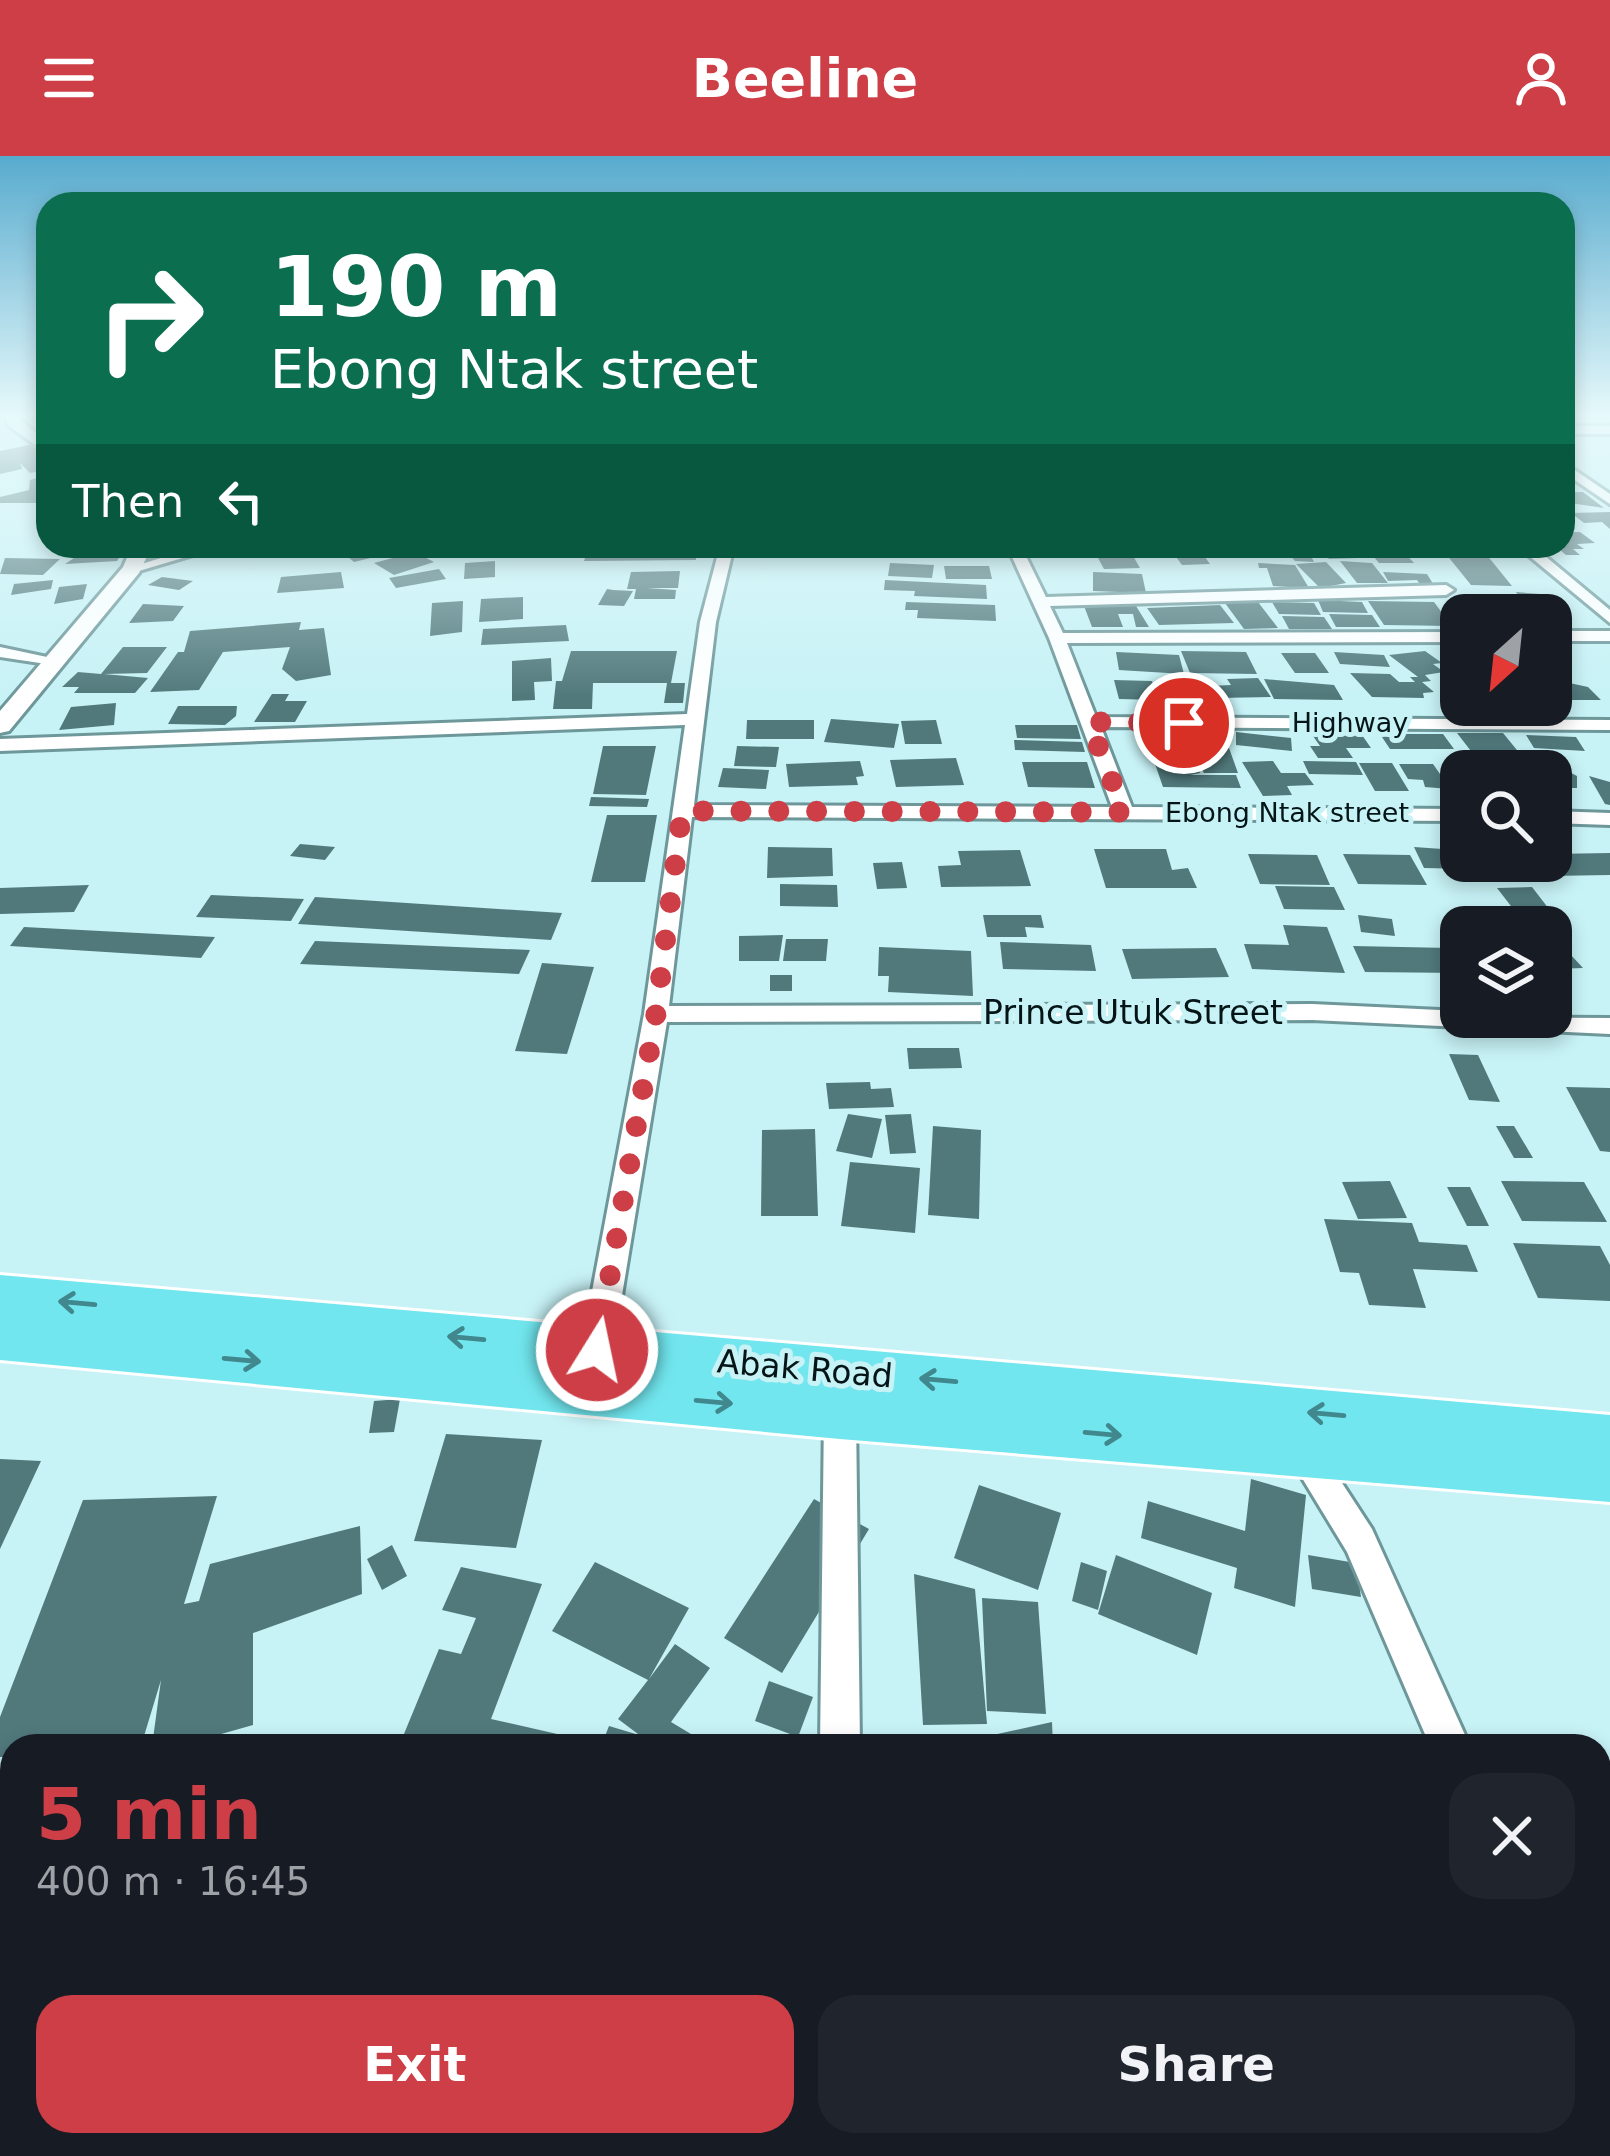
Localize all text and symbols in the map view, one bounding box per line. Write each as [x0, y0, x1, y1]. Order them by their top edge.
icon: menu [36, 45, 102, 111]
icon: person [1508, 45, 1574, 111]
text: Beeline [692, 47, 918, 110]
text: 190 m [270, 238, 562, 336]
icon: right [72, 240, 228, 396]
text: Ebong Ntak street [270, 338, 758, 401]
icon: left [208, 468, 274, 534]
text: Then [72, 475, 184, 528]
north arrow [1440, 594, 1572, 726]
map controls [1440, 594, 1572, 1038]
pin [1133, 672, 1235, 774]
icon: arrive [1151, 690, 1217, 756]
street label: Highway [1292, 707, 1408, 738]
button: search [1440, 750, 1572, 882]
street label: Ebong Ntak street [1165, 797, 1409, 828]
button: layers [1440, 906, 1572, 1038]
street label: Prince Utuk Street [983, 993, 1283, 1032]
position arrow [534, 1287, 660, 1413]
one-way arrow [58, 1291, 97, 1314]
one-way arrow [447, 1326, 486, 1349]
street label: Abak Road [716, 1341, 894, 1396]
one-way arrow [222, 1349, 261, 1372]
one-way arrow [919, 1368, 958, 1391]
one-way arrow [694, 1391, 733, 1414]
one-way arrow [1307, 1403, 1346, 1426]
one-way arrow [1083, 1423, 1122, 1446]
text: 5 min [36, 1772, 262, 1856]
button: close [1449, 1773, 1575, 1899]
text: 400 m · 16:45 [36, 1859, 310, 1904]
button: Exit [36, 1995, 794, 2133]
button: Share [818, 1995, 1575, 2133]

